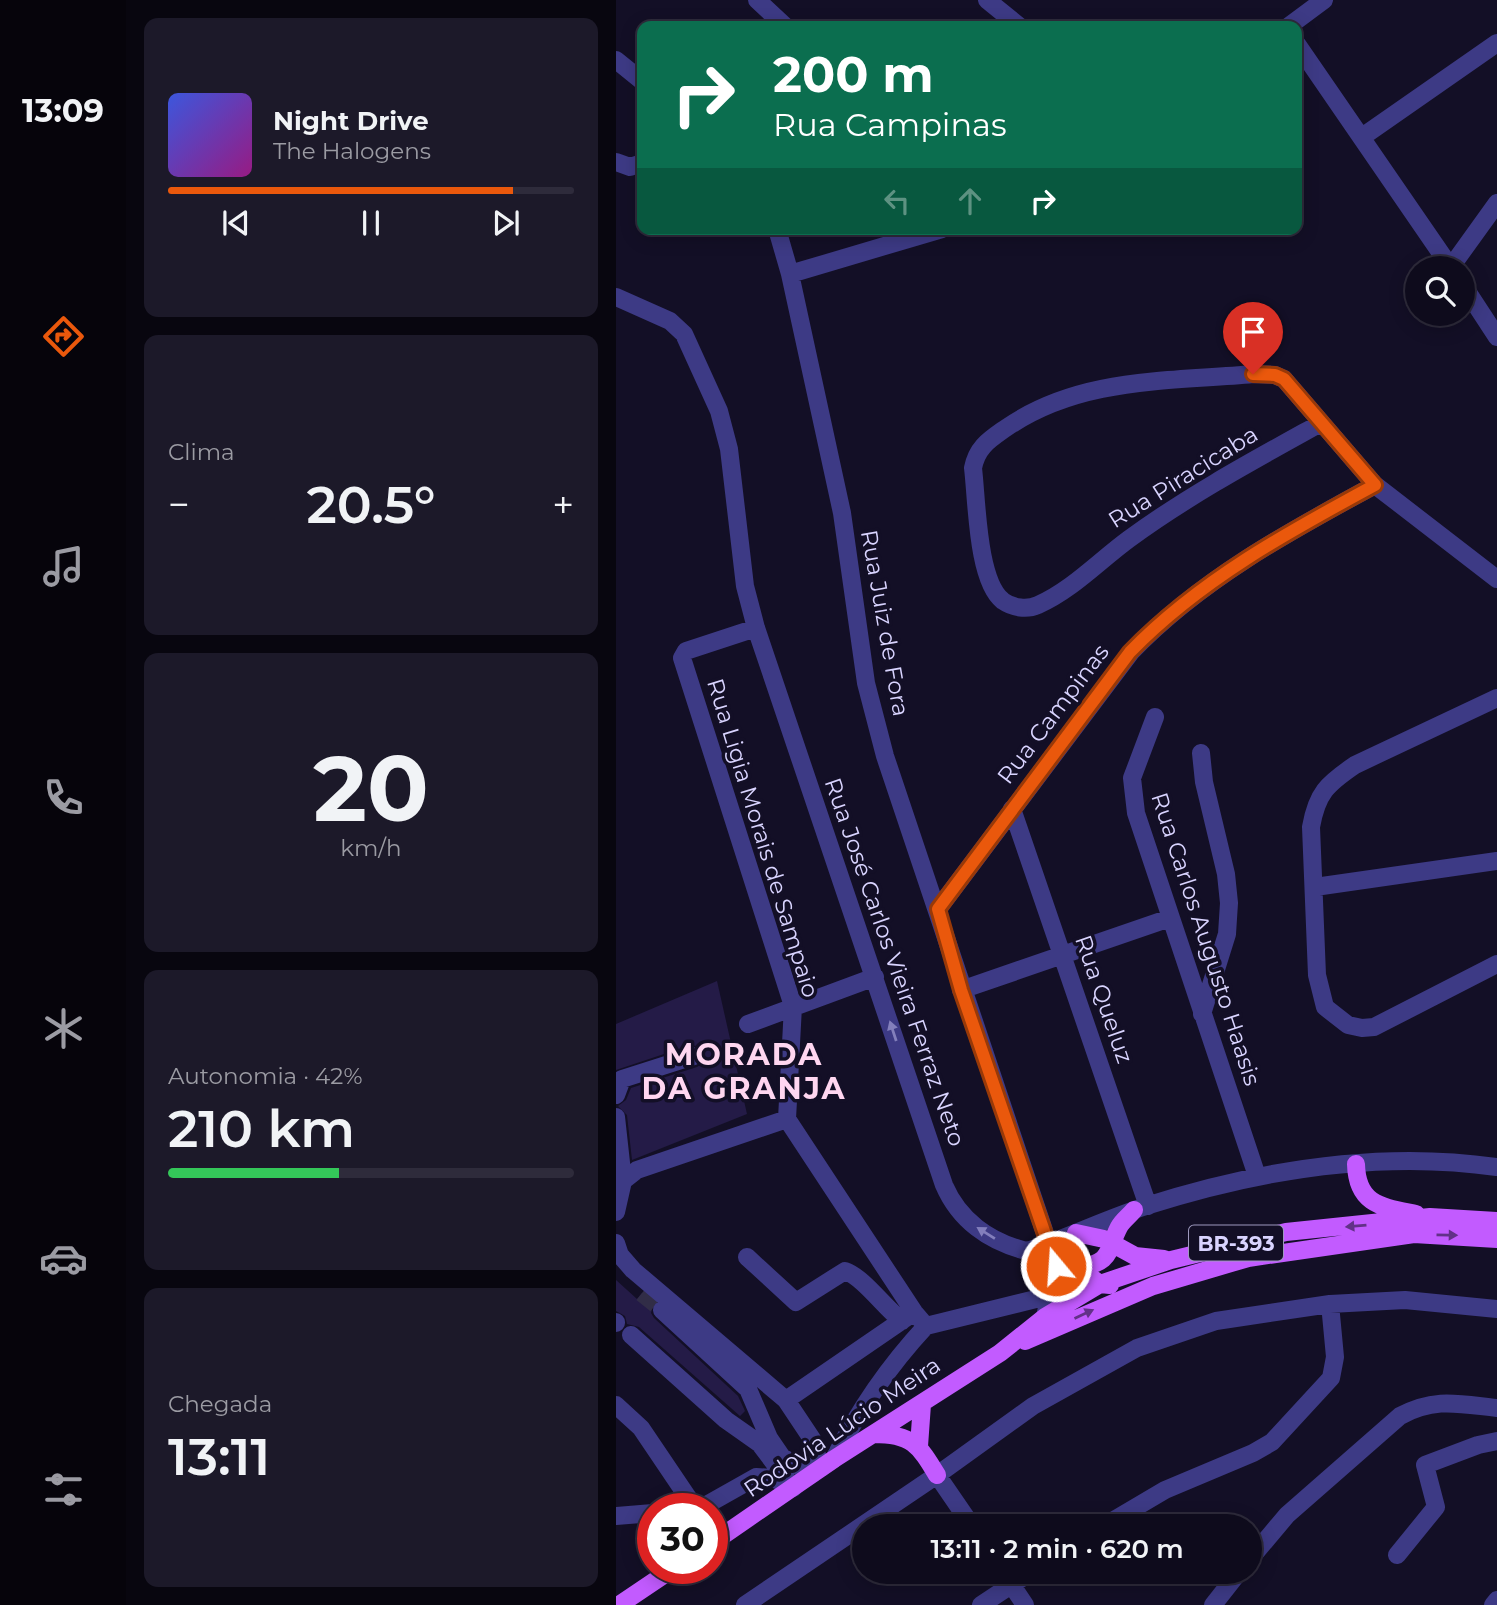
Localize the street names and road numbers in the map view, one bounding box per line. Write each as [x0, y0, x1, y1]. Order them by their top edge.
street label: Rua Piracicaba [1103, 420, 1263, 534]
street label: Rua Juiz de Fora [855, 528, 915, 718]
street label: Rua Campinas [991, 639, 1115, 789]
street label: Rua Ligia Morais de Sampaio [701, 675, 825, 1001]
street label: Rua José Carlos Vieira Ferraz Neto [819, 774, 971, 1150]
street label: Rua Carlos Augusto Haasis [1145, 789, 1267, 1089]
street label: Rua Queluz [1069, 931, 1139, 1067]
road number: BR-393 [1189, 1226, 1283, 1260]
street label: Rodovia Lúcio Meira [738, 1351, 946, 1503]

